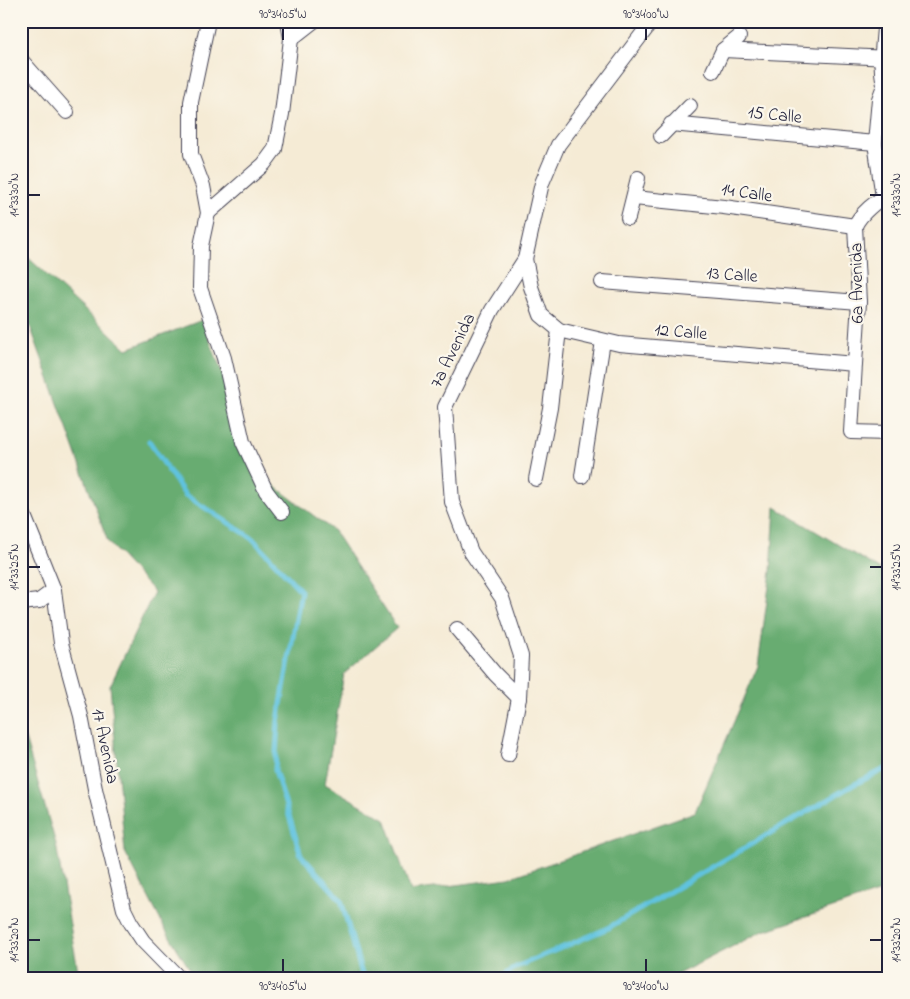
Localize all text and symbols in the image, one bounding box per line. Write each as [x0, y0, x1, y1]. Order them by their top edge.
text: 90°34'05"W [259, 6, 307, 24]
text: 90°34'00"W [623, 6, 669, 24]
street label: 15 Calle [746, 100, 804, 132]
text: 14°33'30"N [6, 173, 24, 217]
text: 14°33'30"N [888, 173, 906, 217]
street label: 14 Calle [719, 178, 775, 211]
street label: 6a Avenida [844, 242, 872, 324]
street label: 13 Calle [705, 261, 759, 291]
street label: 7a Avenida [425, 309, 483, 393]
street label: 12 Calle [653, 318, 709, 348]
text: 14°33'25"N [6, 544, 24, 590]
text: 14°33'25"N [888, 544, 906, 590]
street label: 17 Avenida [83, 706, 125, 786]
text: 14°33'20"N [6, 917, 24, 963]
text: 14°33'20"N [888, 917, 906, 963]
text: 90°34'05"W [259, 978, 307, 996]
text: 90°34'00"W [623, 978, 669, 996]

